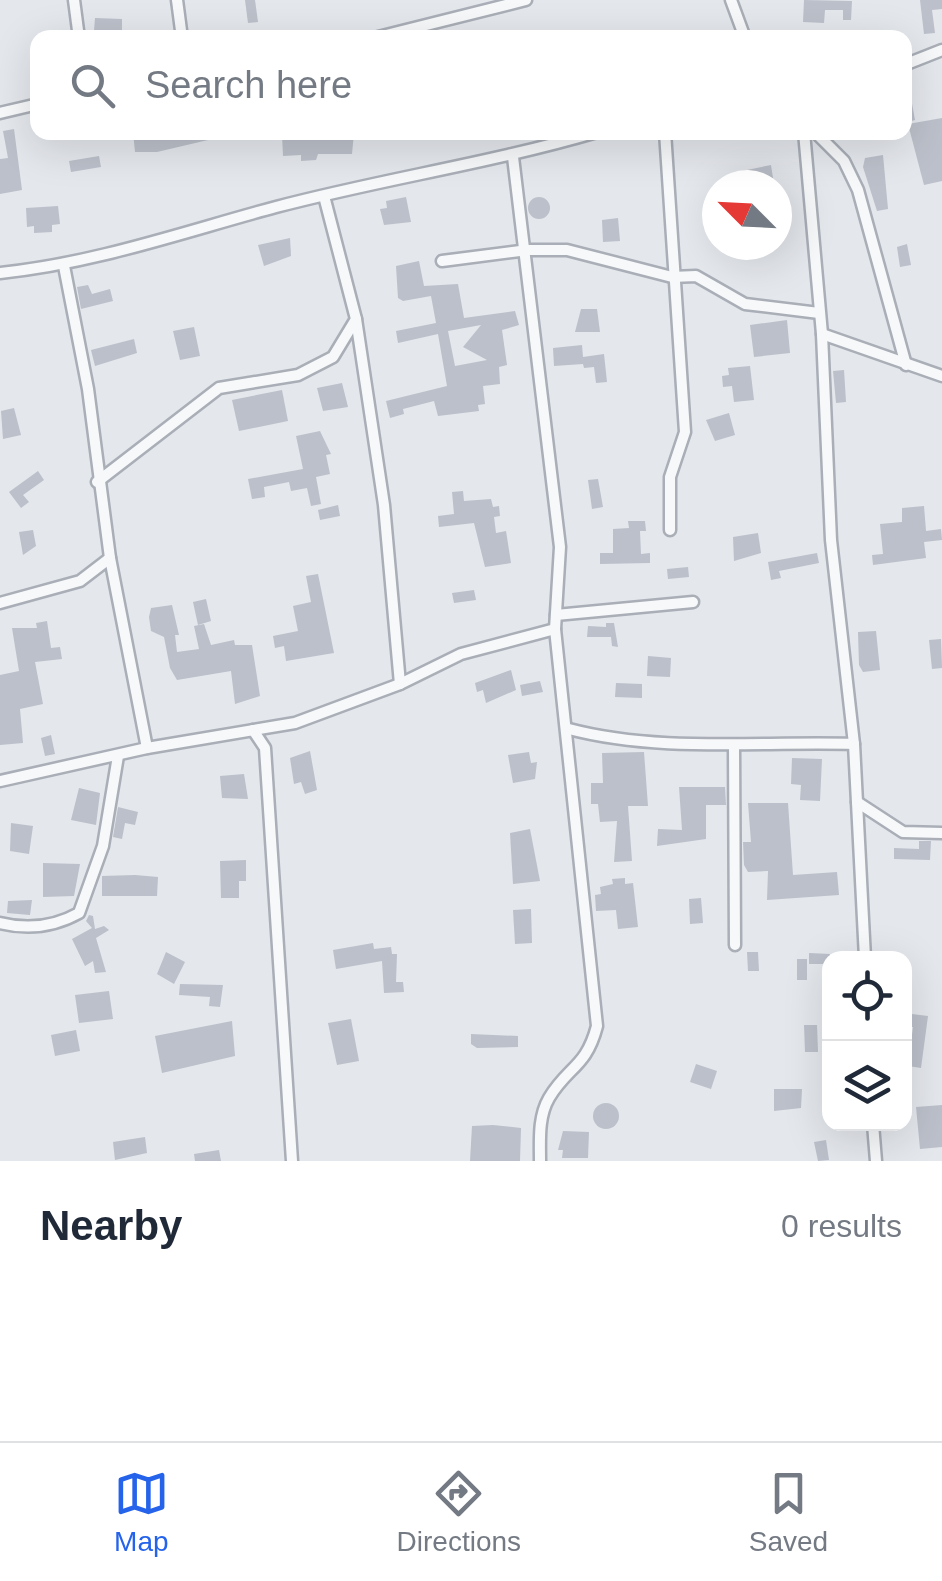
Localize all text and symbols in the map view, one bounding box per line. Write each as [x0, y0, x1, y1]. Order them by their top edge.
search box [30, 30, 912, 140]
icon: search [65, 58, 120, 113]
text: Search here [145, 64, 352, 106]
north arrow [702, 170, 792, 260]
map controls [822, 951, 912, 1131]
button: locate [822, 951, 912, 1041]
button: layers [822, 1041, 912, 1131]
text: Nearby [40, 1202, 182, 1249]
text: 0 results [781, 1208, 902, 1244]
tab: Map [114, 1466, 169, 1558]
tab: Directions [397, 1466, 521, 1558]
tab: Saved [749, 1466, 828, 1558]

